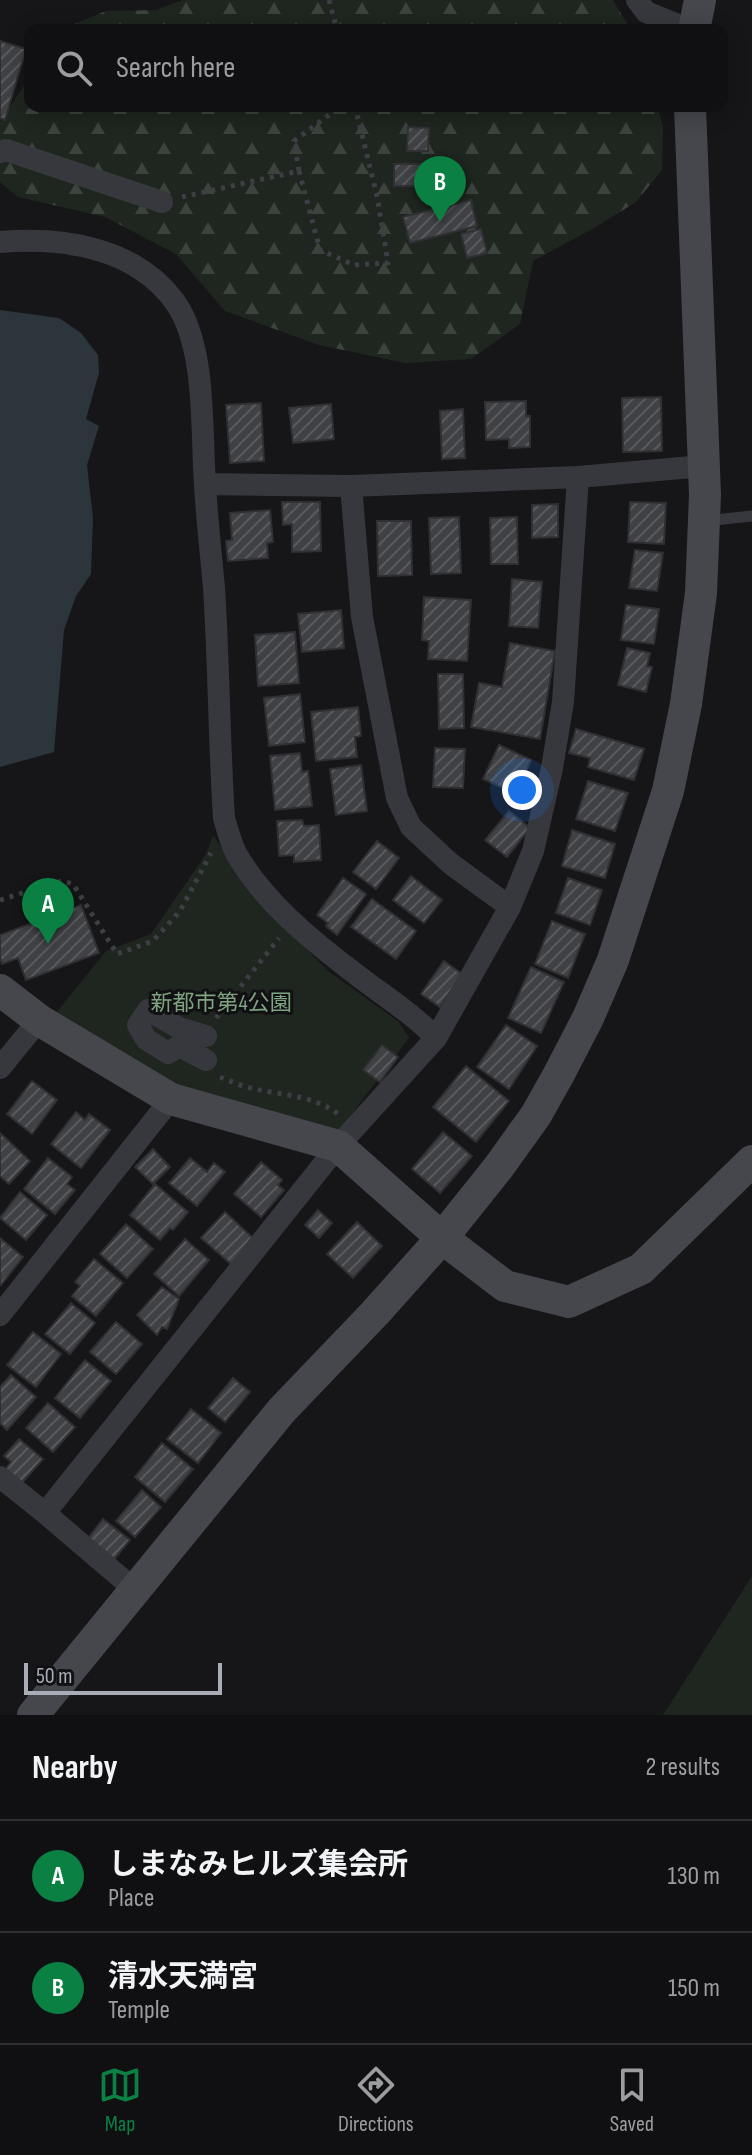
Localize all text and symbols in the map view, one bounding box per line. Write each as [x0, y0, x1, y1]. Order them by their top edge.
search box [24, 24, 728, 112]
icon: search [52, 46, 96, 90]
text: Search here [116, 50, 235, 86]
pin: B [414, 156, 466, 222]
your location [502, 770, 542, 810]
pin: A [22, 878, 74, 944]
park label: 新都市第4公園 [150, 990, 292, 1017]
scale bar [24, 1659, 222, 1695]
text: 50 m [36, 1663, 72, 1690]
text: Nearby [32, 1747, 118, 1788]
text: 2 results [646, 1752, 720, 1783]
text: しまなみヒルズ集会所 [108, 1847, 408, 1883]
text: A [52, 1861, 64, 1892]
text: 130 m [668, 1861, 720, 1892]
text: Place [108, 1883, 155, 1914]
text: 清水天満宮 [108, 1959, 258, 1995]
text: B [52, 1973, 64, 2004]
text: 150 m [668, 1973, 720, 2004]
text: Temple [108, 1995, 170, 2026]
tab: Map [98, 2063, 142, 2138]
tab: Directions [338, 2063, 414, 2138]
tab: Saved [610, 2063, 654, 2138]

